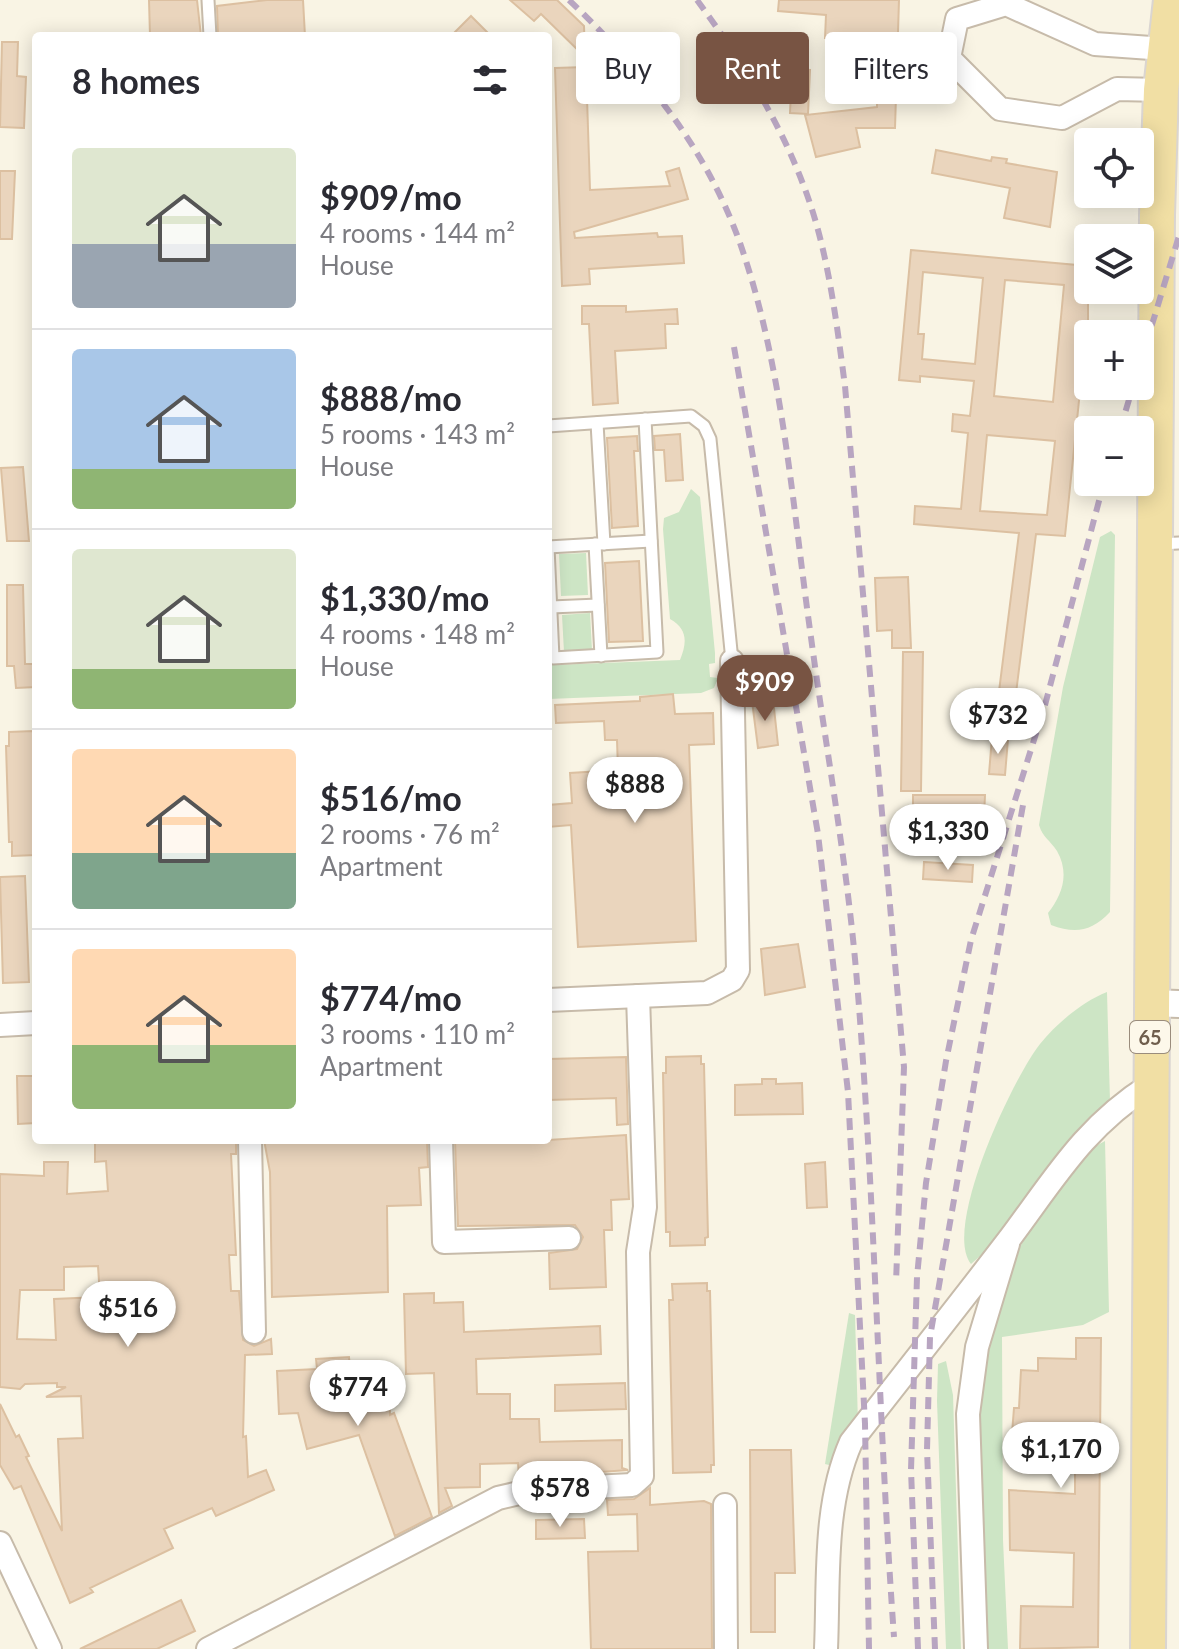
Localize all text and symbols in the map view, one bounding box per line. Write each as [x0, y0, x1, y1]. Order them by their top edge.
chip: Buy [576, 32, 680, 104]
chip: Rent [696, 32, 809, 104]
chip: Filters [825, 32, 957, 104]
icon: filters [468, 58, 512, 102]
text: 8 homes [72, 60, 200, 101]
map controls [1074, 128, 1154, 496]
button: locate [1074, 128, 1154, 208]
text: $909/mo [320, 176, 462, 217]
icon: home [136, 180, 232, 276]
text: 4 rooms · 144 m² [320, 217, 515, 249]
button: layers [1074, 224, 1154, 304]
text: House [320, 249, 394, 281]
button: + [1074, 320, 1154, 400]
text: $888/mo [320, 377, 462, 418]
icon: home [136, 381, 232, 477]
button: − [1074, 416, 1154, 496]
text: 5 rooms · 143 m² [320, 418, 515, 450]
text: House [320, 450, 394, 482]
text: $1,330/mo [320, 577, 489, 618]
icon: home [136, 581, 232, 677]
text: 4 rooms · 148 m² [320, 618, 515, 650]
text: House [320, 650, 394, 682]
pin: $909 [718, 655, 812, 723]
text: $909 [735, 665, 795, 697]
pin: $732 [951, 688, 1045, 756]
text: $732 [968, 698, 1028, 730]
pin: $888 [588, 757, 682, 825]
text: $888 [605, 767, 665, 799]
text: $516/mo [320, 777, 462, 818]
icon: home [136, 781, 232, 877]
pin: $1,330 [883, 804, 1013, 872]
text: $1,330 [907, 814, 989, 846]
text: 2 rooms · 76 m² [320, 818, 500, 850]
text: Apartment [320, 850, 443, 882]
text: $774/mo [320, 977, 462, 1018]
icon: home [136, 981, 232, 1077]
text: 3 rooms · 110 m² [320, 1018, 515, 1050]
road number: 65 [1130, 1021, 1170, 1053]
text: Apartment [320, 1050, 443, 1082]
pin: $516 [81, 1281, 175, 1349]
text: $516 [98, 1291, 158, 1323]
pin: $774 [311, 1360, 405, 1428]
text: $774 [328, 1370, 388, 1402]
pin: $1,170 [996, 1422, 1126, 1490]
text: $1,170 [1020, 1432, 1102, 1464]
pin: $578 [513, 1461, 607, 1529]
text: $578 [530, 1471, 590, 1503]

